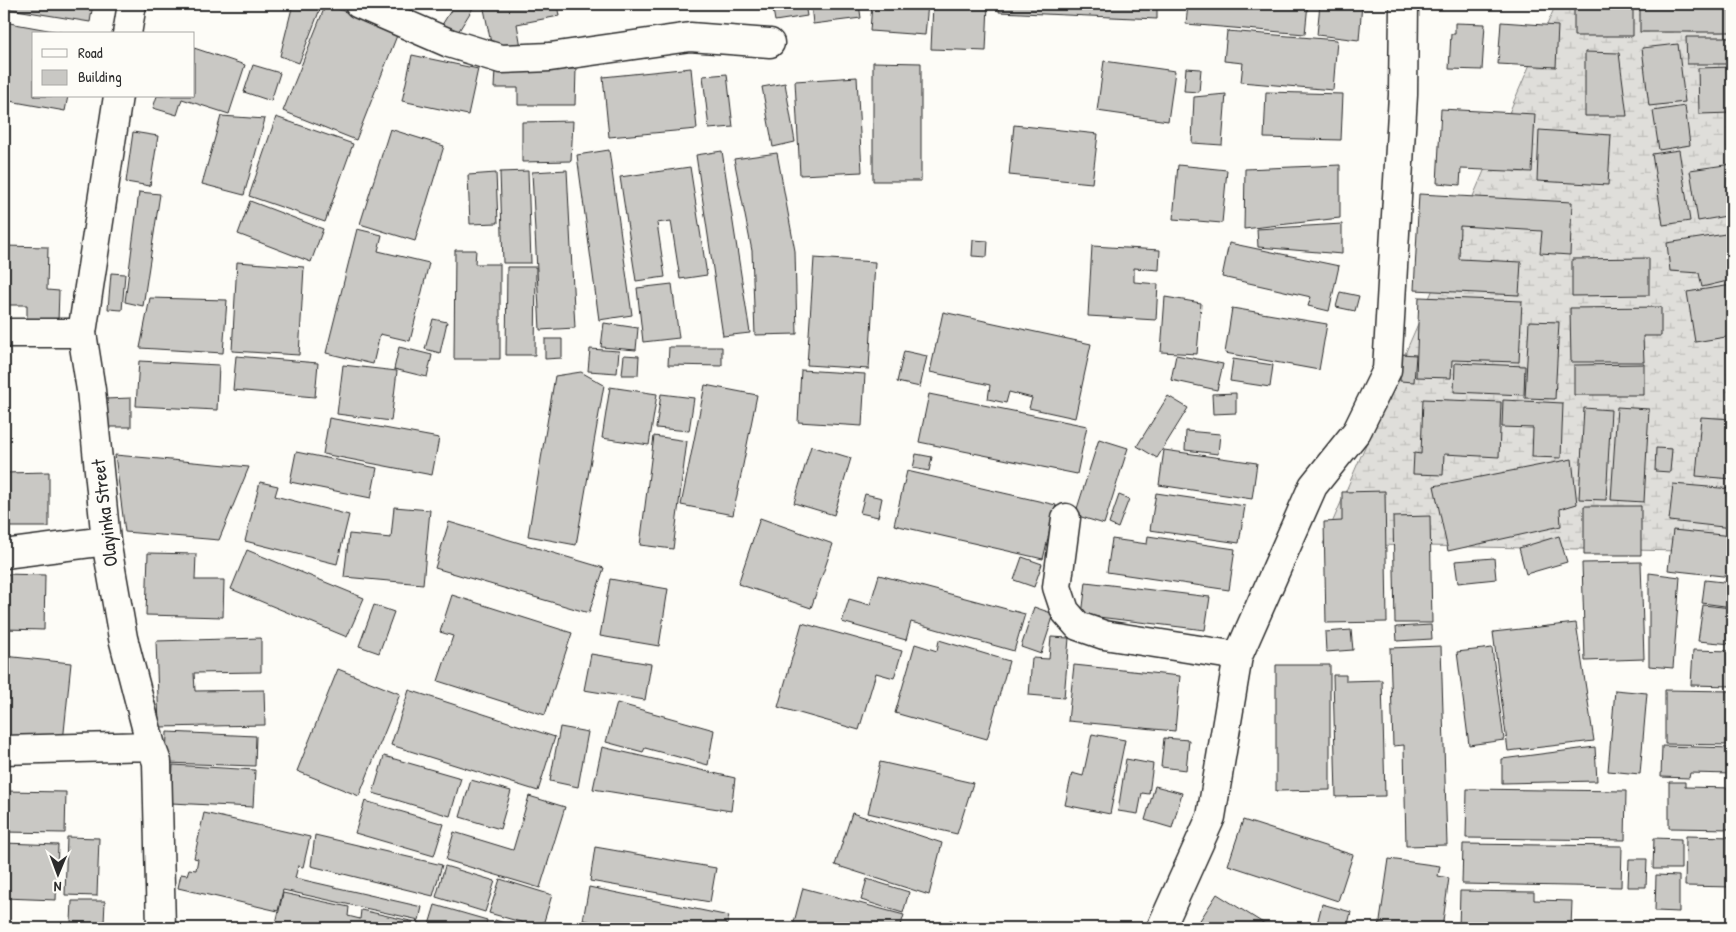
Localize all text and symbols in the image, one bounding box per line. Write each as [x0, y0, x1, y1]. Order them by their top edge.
legend [32, 32, 195, 98]
text: Road [78, 42, 103, 63]
text: Building [78, 66, 122, 87]
street label: Olayinka Street [84, 457, 123, 568]
north arrow [32, 850, 82, 900]
text: N [53, 878, 62, 897]

